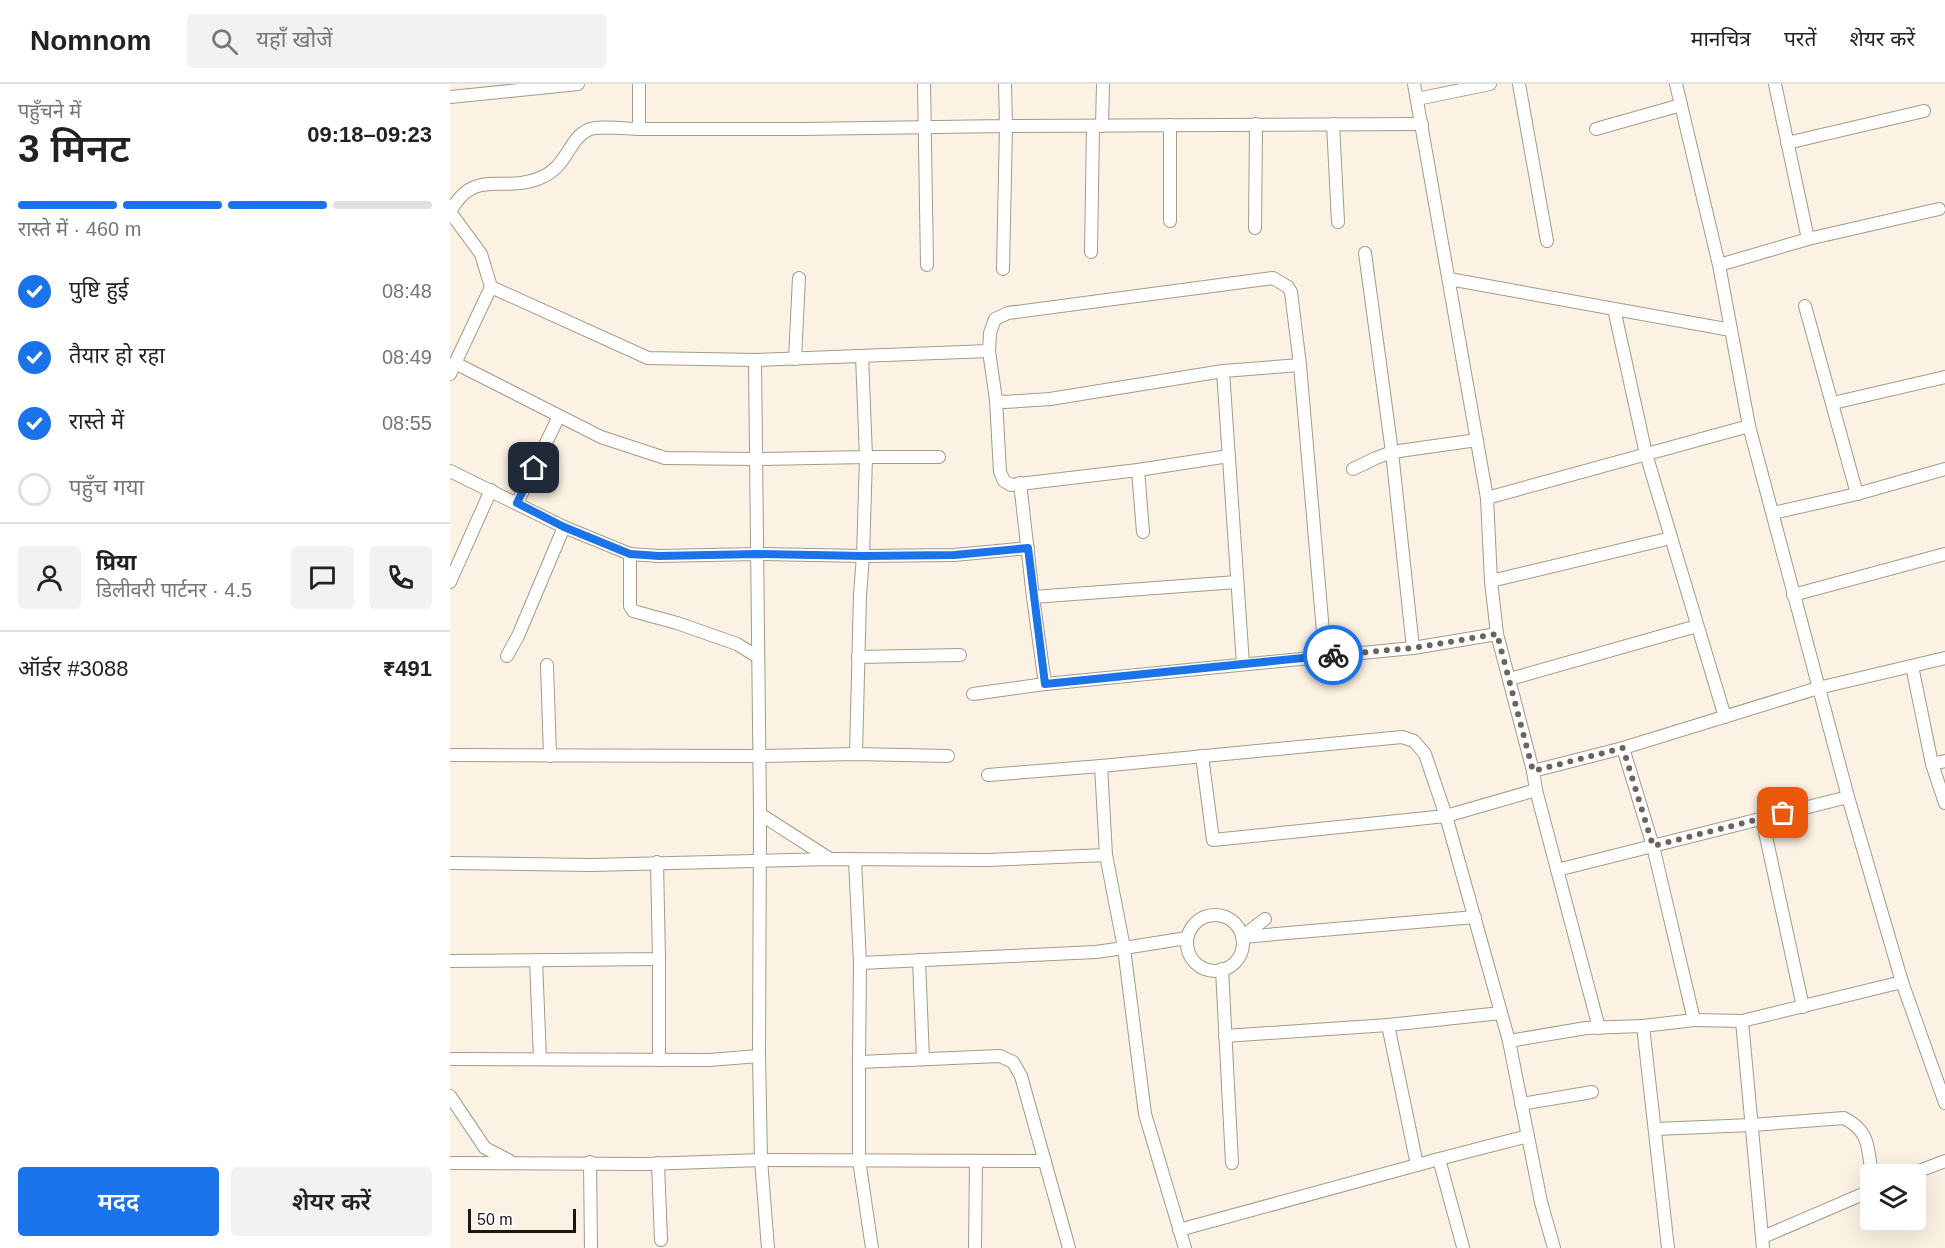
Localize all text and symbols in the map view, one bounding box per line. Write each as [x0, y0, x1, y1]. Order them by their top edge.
search box [187, 14, 607, 68]
text: Nomnom [30, 25, 151, 56]
icon: search [208, 25, 241, 58]
text: यहाँ खोजें [256, 27, 333, 52]
text: मानचित्र [1691, 27, 1751, 50]
text: परतें [1784, 27, 1816, 50]
text: शेयर करें [1849, 27, 1915, 50]
text: पहुँचने में [18, 100, 81, 122]
text: 09:18–09:23 [307, 122, 432, 147]
text: 3 मिनट [18, 127, 130, 170]
text: रास्ते में · 460 m [18, 218, 141, 240]
icon: check [18, 275, 51, 308]
text: पुष्टि हुई [69, 277, 129, 302]
text: 08:48 [382, 280, 432, 302]
icon: check [18, 341, 51, 374]
text: तैयार हो रहा [69, 343, 165, 368]
text: 08:49 [382, 346, 432, 368]
icon: check [18, 407, 51, 440]
text: रास्ते में [69, 409, 124, 434]
text: 08:55 [382, 412, 432, 434]
pin [508, 442, 559, 493]
icon: home [517, 451, 550, 484]
text: पहुँच गया [69, 475, 144, 500]
button: person [18, 546, 81, 609]
button: chat [291, 546, 354, 609]
button: phone [369, 546, 432, 609]
text: प्रिया [96, 550, 136, 575]
text: डिलीवरी पार्टनर · 4.5 [96, 579, 252, 601]
courier [1303, 625, 1363, 685]
icon: bike [1317, 639, 1350, 672]
text: ऑर्डर #3088 [18, 656, 129, 681]
text: ₹491 [383, 656, 432, 681]
pin [1757, 787, 1808, 838]
icon: bag [1766, 796, 1799, 829]
map controls [1860, 1164, 1926, 1230]
button: layers [1860, 1164, 1926, 1230]
button: मदद [18, 1167, 219, 1236]
button: शेयर करें [231, 1167, 432, 1236]
scale bar [468, 1206, 576, 1234]
text: 50 m [477, 1211, 513, 1228]

